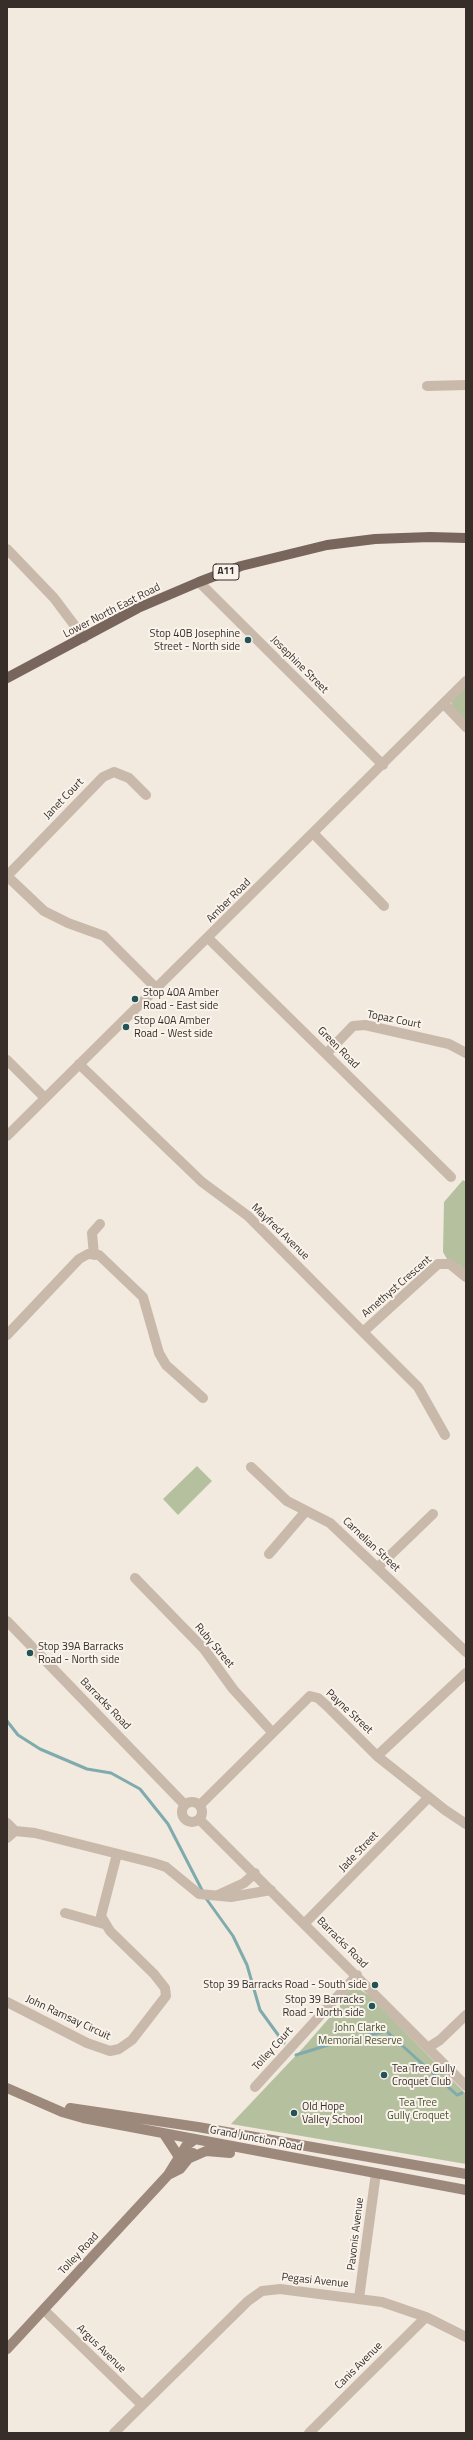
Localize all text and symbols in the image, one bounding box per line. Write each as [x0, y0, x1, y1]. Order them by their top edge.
road number: A11 [213, 564, 239, 580]
street label: Lower North East Road [61, 581, 163, 641]
place label: Stop 40B Josephine Street - North side [150, 627, 240, 653]
street label: Josephine Street [267, 633, 331, 697]
marker: Stop 40B Josephine Street - North side [243, 635, 253, 645]
street label: Janet Court [41, 776, 87, 822]
street label: Amber Road [204, 876, 254, 926]
place label: Stop 40A Amber Road - East side [143, 986, 219, 1012]
marker: Stop 40A Amber Road - East side [130, 994, 140, 1004]
street label: Topaz Court [366, 1008, 422, 1032]
place label: Stop 40A Amber Road - West side [134, 1014, 213, 1040]
marker: Stop 40A Amber Road - West side [121, 1022, 131, 1032]
street label: Green Road [314, 1024, 362, 1072]
street label: Mayfred Avenue [248, 1201, 312, 1263]
street label: Amethyst Crescent [359, 1253, 435, 1321]
street label: Carnelian Street [339, 1515, 403, 1575]
street label: Ruby Street [191, 1621, 237, 1671]
place label: Stop 39A Barracks Road - North side [38, 1640, 124, 1666]
marker: Stop 39A Barracks Road - North side [25, 1648, 35, 1658]
street label: Barracks Road [77, 1675, 133, 1733]
street label: Payne Street [323, 1687, 375, 1737]
street label: Jade Street [337, 1829, 381, 1875]
street label: Barracks Road [314, 1915, 370, 1971]
place label: Stop 39 Barracks Road - South side [203, 1978, 367, 1992]
marker: Stop 39 Barracks Road - South side [370, 1980, 380, 1990]
street label: John Ramsay Circuit [24, 1993, 112, 2043]
place label: Stop 39 Barracks Road - North side [282, 1993, 364, 2019]
marker: Stop 39 Barracks Road - North side [367, 2001, 377, 2011]
park label: John Clarke Memorial Reserve [318, 2021, 402, 2047]
street label: Tolley Court [250, 2024, 296, 2074]
place label: Tea Tree Gully Croquet Club [392, 2062, 455, 2088]
marker: Tea Tree Gully Croquet Club [379, 2070, 389, 2080]
park label: Tea Tree Gully Croquet [387, 2096, 449, 2122]
place label: Old Hope Valley School [302, 2100, 363, 2126]
marker: Old Hope Valley School [289, 2108, 299, 2118]
street label: Grand Junction Road [209, 2124, 303, 2154]
street label: Pavonis Avenue [345, 2197, 367, 2271]
street label: Tolley Road [56, 2230, 102, 2278]
street label: Pegasi Avenue [281, 2271, 349, 2291]
street label: Argus Avenue [73, 2322, 129, 2376]
street label: Canis Avenue [332, 2339, 386, 2393]

